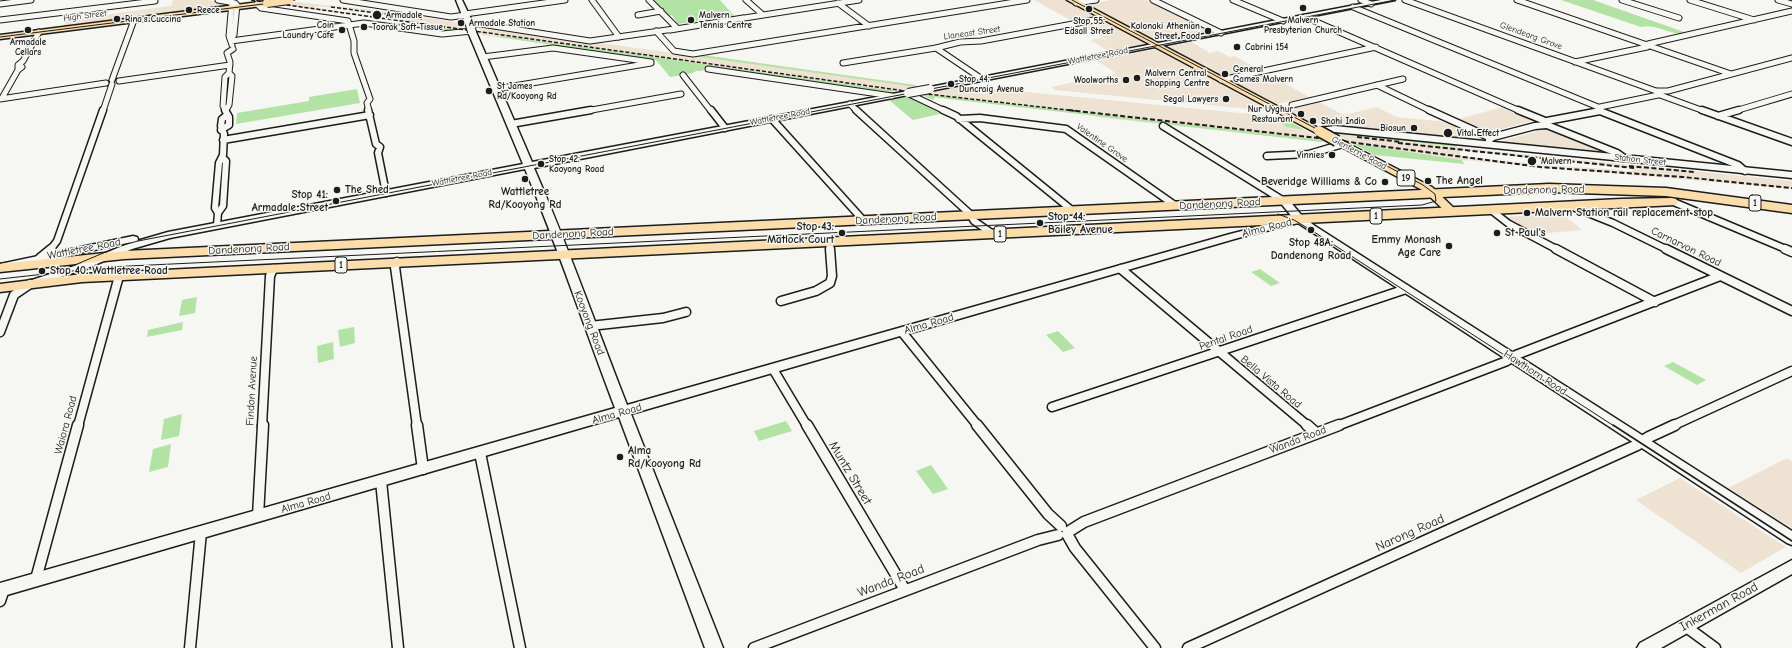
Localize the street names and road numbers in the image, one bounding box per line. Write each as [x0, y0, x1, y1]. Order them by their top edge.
street label: High Street [63, 8, 107, 24]
street label: Glendearg Grove [1498, 20, 1564, 52]
street label: Llaneast Street [943, 24, 1001, 42]
street label: Wattletree Road [1067, 45, 1129, 67]
street label: Wattletree Road [749, 106, 811, 128]
street label: Valentine Grove [1074, 121, 1130, 165]
street label: Glenferrie Road [1330, 134, 1388, 172]
street label: Station Street [1614, 152, 1666, 168]
street label: Wattletree Road [431, 167, 493, 189]
road number: 19 [1397, 170, 1415, 186]
street label: Dandenong Road [1503, 183, 1585, 197]
street label: Dandenong Road [1179, 195, 1261, 213]
road number: 1 [1749, 195, 1761, 211]
road number: 1 [1370, 208, 1382, 224]
street label: Dandenong Road [855, 210, 937, 228]
street label: Alma Road [1241, 215, 1293, 241]
street label: Carnarvon Road [1649, 224, 1723, 270]
street label: Dandenong Road [532, 225, 614, 243]
road number: 1 [994, 226, 1006, 242]
street label: Wattletree Road [46, 235, 122, 263]
street label: Dandenong Road [208, 240, 290, 258]
road number: 1 [335, 257, 347, 273]
street label: Kooyong Road [571, 289, 607, 357]
street label: Alma Road [903, 311, 955, 337]
street label: Pental Road [1198, 323, 1254, 353]
street label: Hawthorn Road [1501, 348, 1569, 398]
street label: Bella Vista Road [1238, 353, 1304, 411]
street label: Findon Avenue [244, 356, 260, 426]
street label: Waiora Road [52, 394, 80, 456]
street label: Alma Road [591, 401, 643, 427]
street label: Wanda Road [1268, 423, 1328, 457]
street label: Muntz Street [825, 439, 875, 507]
street label: Alma Road [280, 490, 332, 516]
street label: Narong Road [1373, 511, 1447, 555]
street label: Wanda Road [855, 561, 927, 601]
street label: Inkerman Road [1677, 579, 1761, 635]

